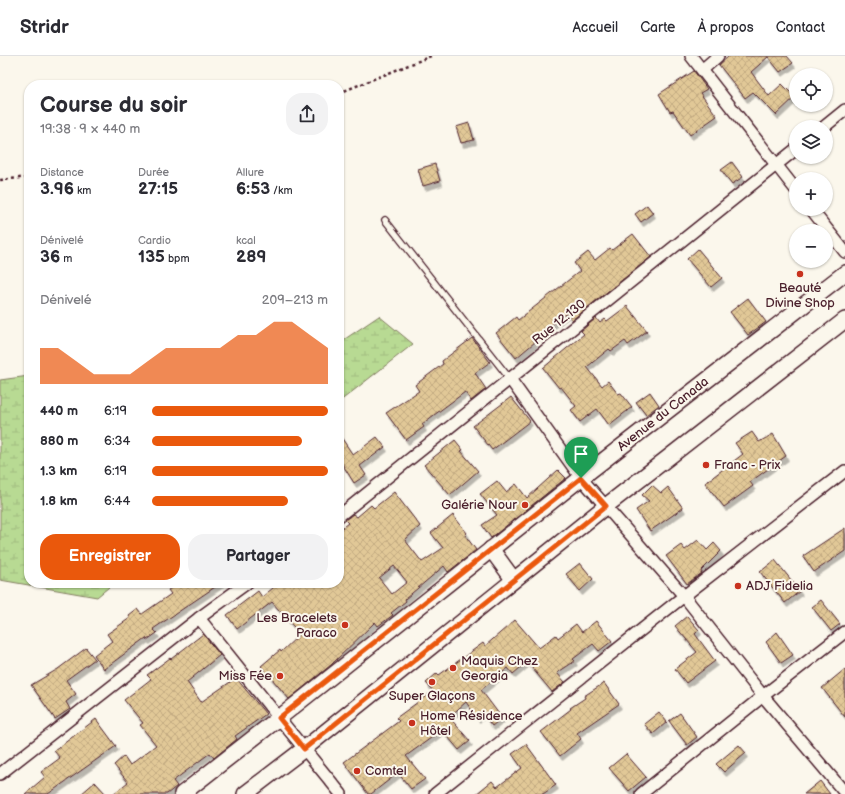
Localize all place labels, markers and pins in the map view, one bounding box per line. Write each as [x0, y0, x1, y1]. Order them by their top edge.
marker: Beauté Divine Shop [795, 269, 805, 279]
place label: Beauté Divine Shop [765, 280, 835, 311]
pin [564, 437, 598, 478]
place label: Franc - Prix [714, 457, 781, 473]
marker: Franc - Prix [701, 460, 711, 470]
place label: Galérie Nour [441, 497, 517, 513]
marker: Galérie Nour [520, 500, 530, 510]
place label: ADJ Fidelia [746, 578, 813, 594]
marker: ADJ Fidelia [733, 581, 743, 591]
place label: Les Bracelets Paraco [256, 610, 338, 641]
marker: Les Bracelets Paraco [340, 620, 350, 630]
place label: Maquis Chez Georgia [461, 653, 539, 684]
marker: Maquis Chez Georgia [448, 663, 458, 673]
place label: Miss Fée [218, 668, 272, 684]
marker: Miss Fée [275, 671, 285, 681]
marker: Super Glaçons [427, 677, 437, 687]
place label: Super Glaçons [389, 688, 476, 704]
place label: Home Résidence Hôtel [420, 708, 523, 739]
marker: Home Résidence Hôtel [407, 718, 417, 728]
place label: Comtel [365, 763, 407, 779]
marker: Comtel [352, 766, 362, 776]

